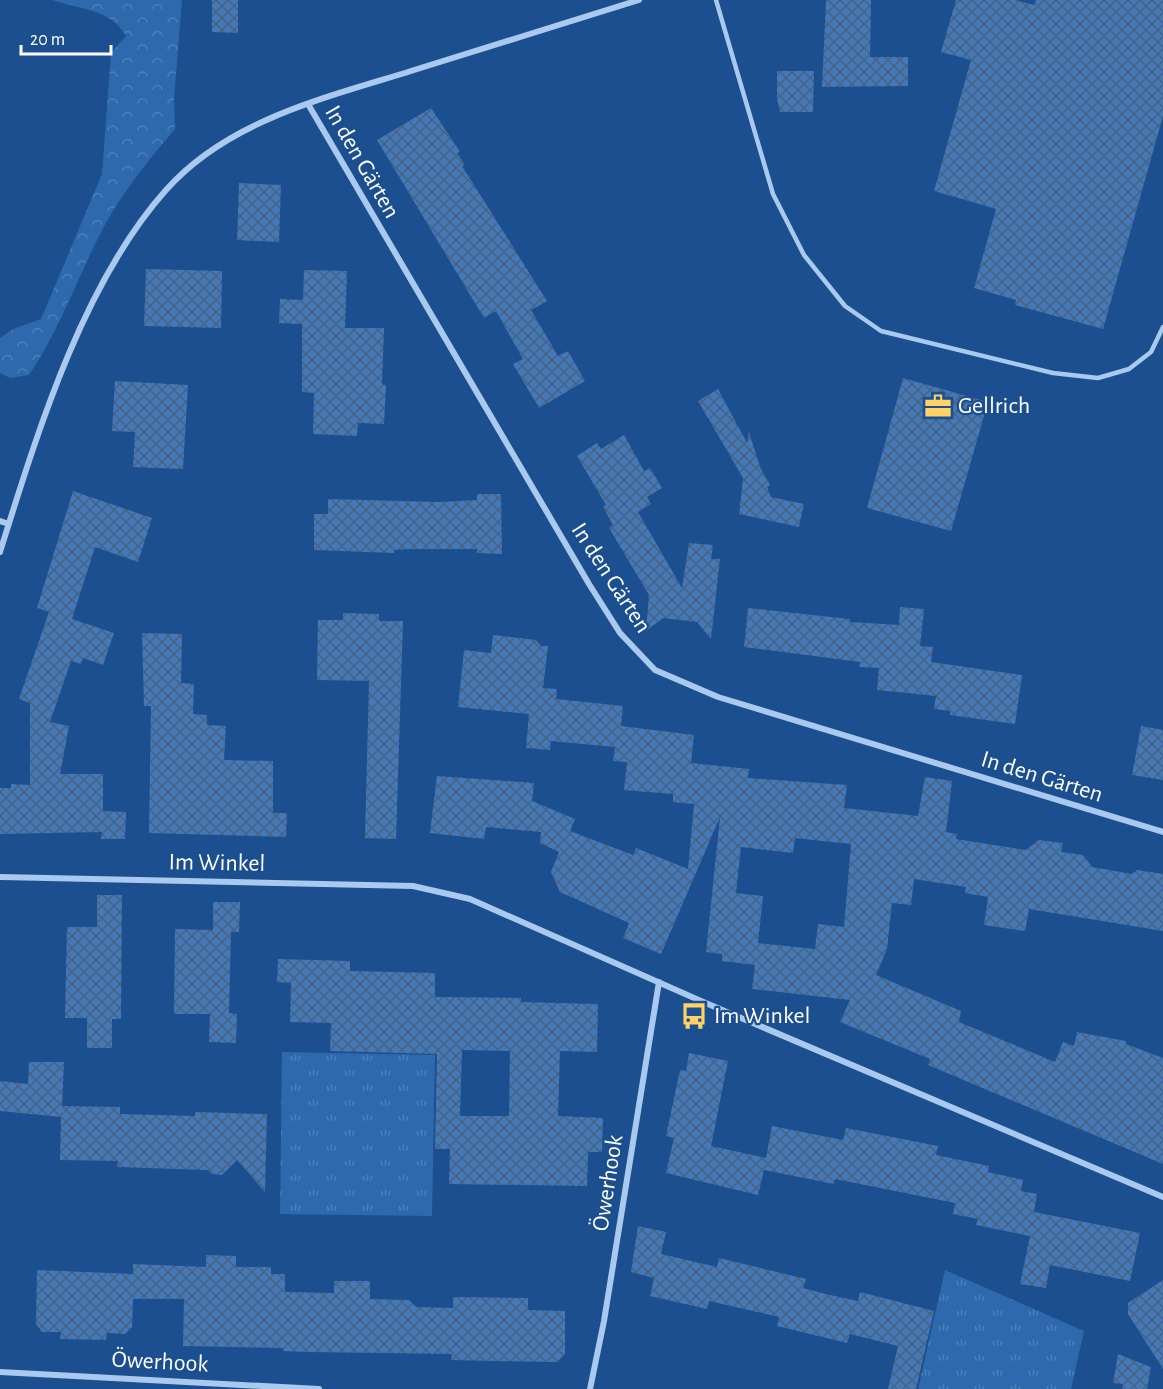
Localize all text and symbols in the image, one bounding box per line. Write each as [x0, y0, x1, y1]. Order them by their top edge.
scale bar [21, 18, 111, 56]
text: 20 m [30, 31, 65, 49]
street label: In den Gärten [320, 101, 404, 223]
office icon: Gellrich [923, 391, 953, 421]
place label: Gellrich [958, 394, 1030, 418]
street label: In den Gärten [567, 519, 655, 637]
street label: In den Gärten [978, 747, 1106, 807]
street label: Im Winkel [169, 850, 265, 876]
bus stop icon: Im Winkel [679, 1001, 709, 1031]
place label: Im Winkel [714, 1004, 811, 1028]
street label: Öwerhook [588, 1133, 627, 1233]
street label: Öwerhook [111, 1346, 209, 1377]

